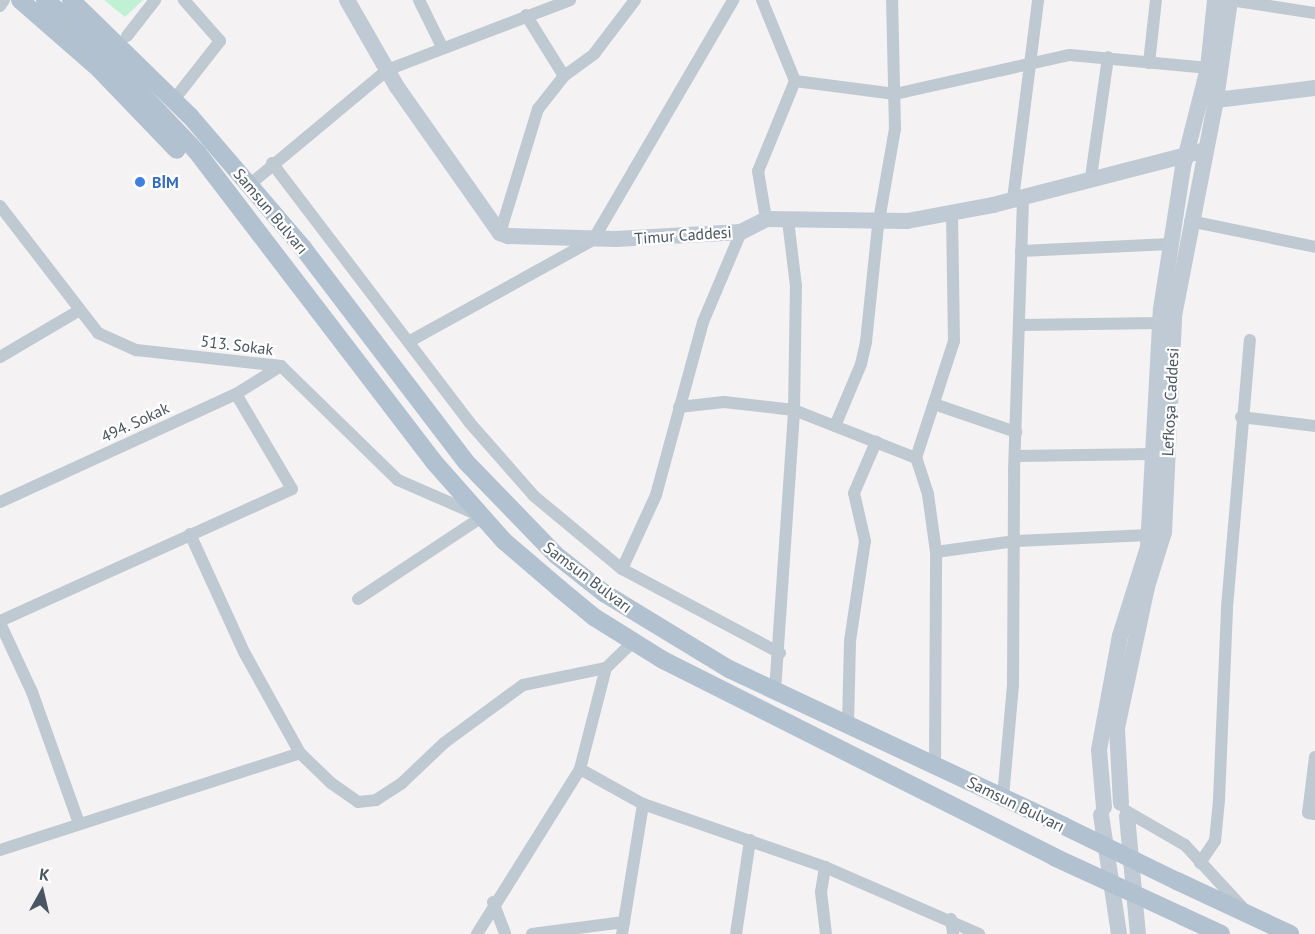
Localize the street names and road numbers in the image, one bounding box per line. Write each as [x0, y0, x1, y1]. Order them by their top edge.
street label: Samsun Bulvarı [230, 164, 312, 258]
street label: Timur Caddesi [634, 222, 732, 248]
street label: 513. Sokak [199, 331, 275, 359]
street label: Lefkoşa Caddesi [1158, 347, 1182, 457]
street label: 494. Sokak [97, 398, 173, 446]
street label: Samsun Bulvarı [540, 537, 636, 617]
street label: Samsun Bulvarı [964, 772, 1068, 836]

